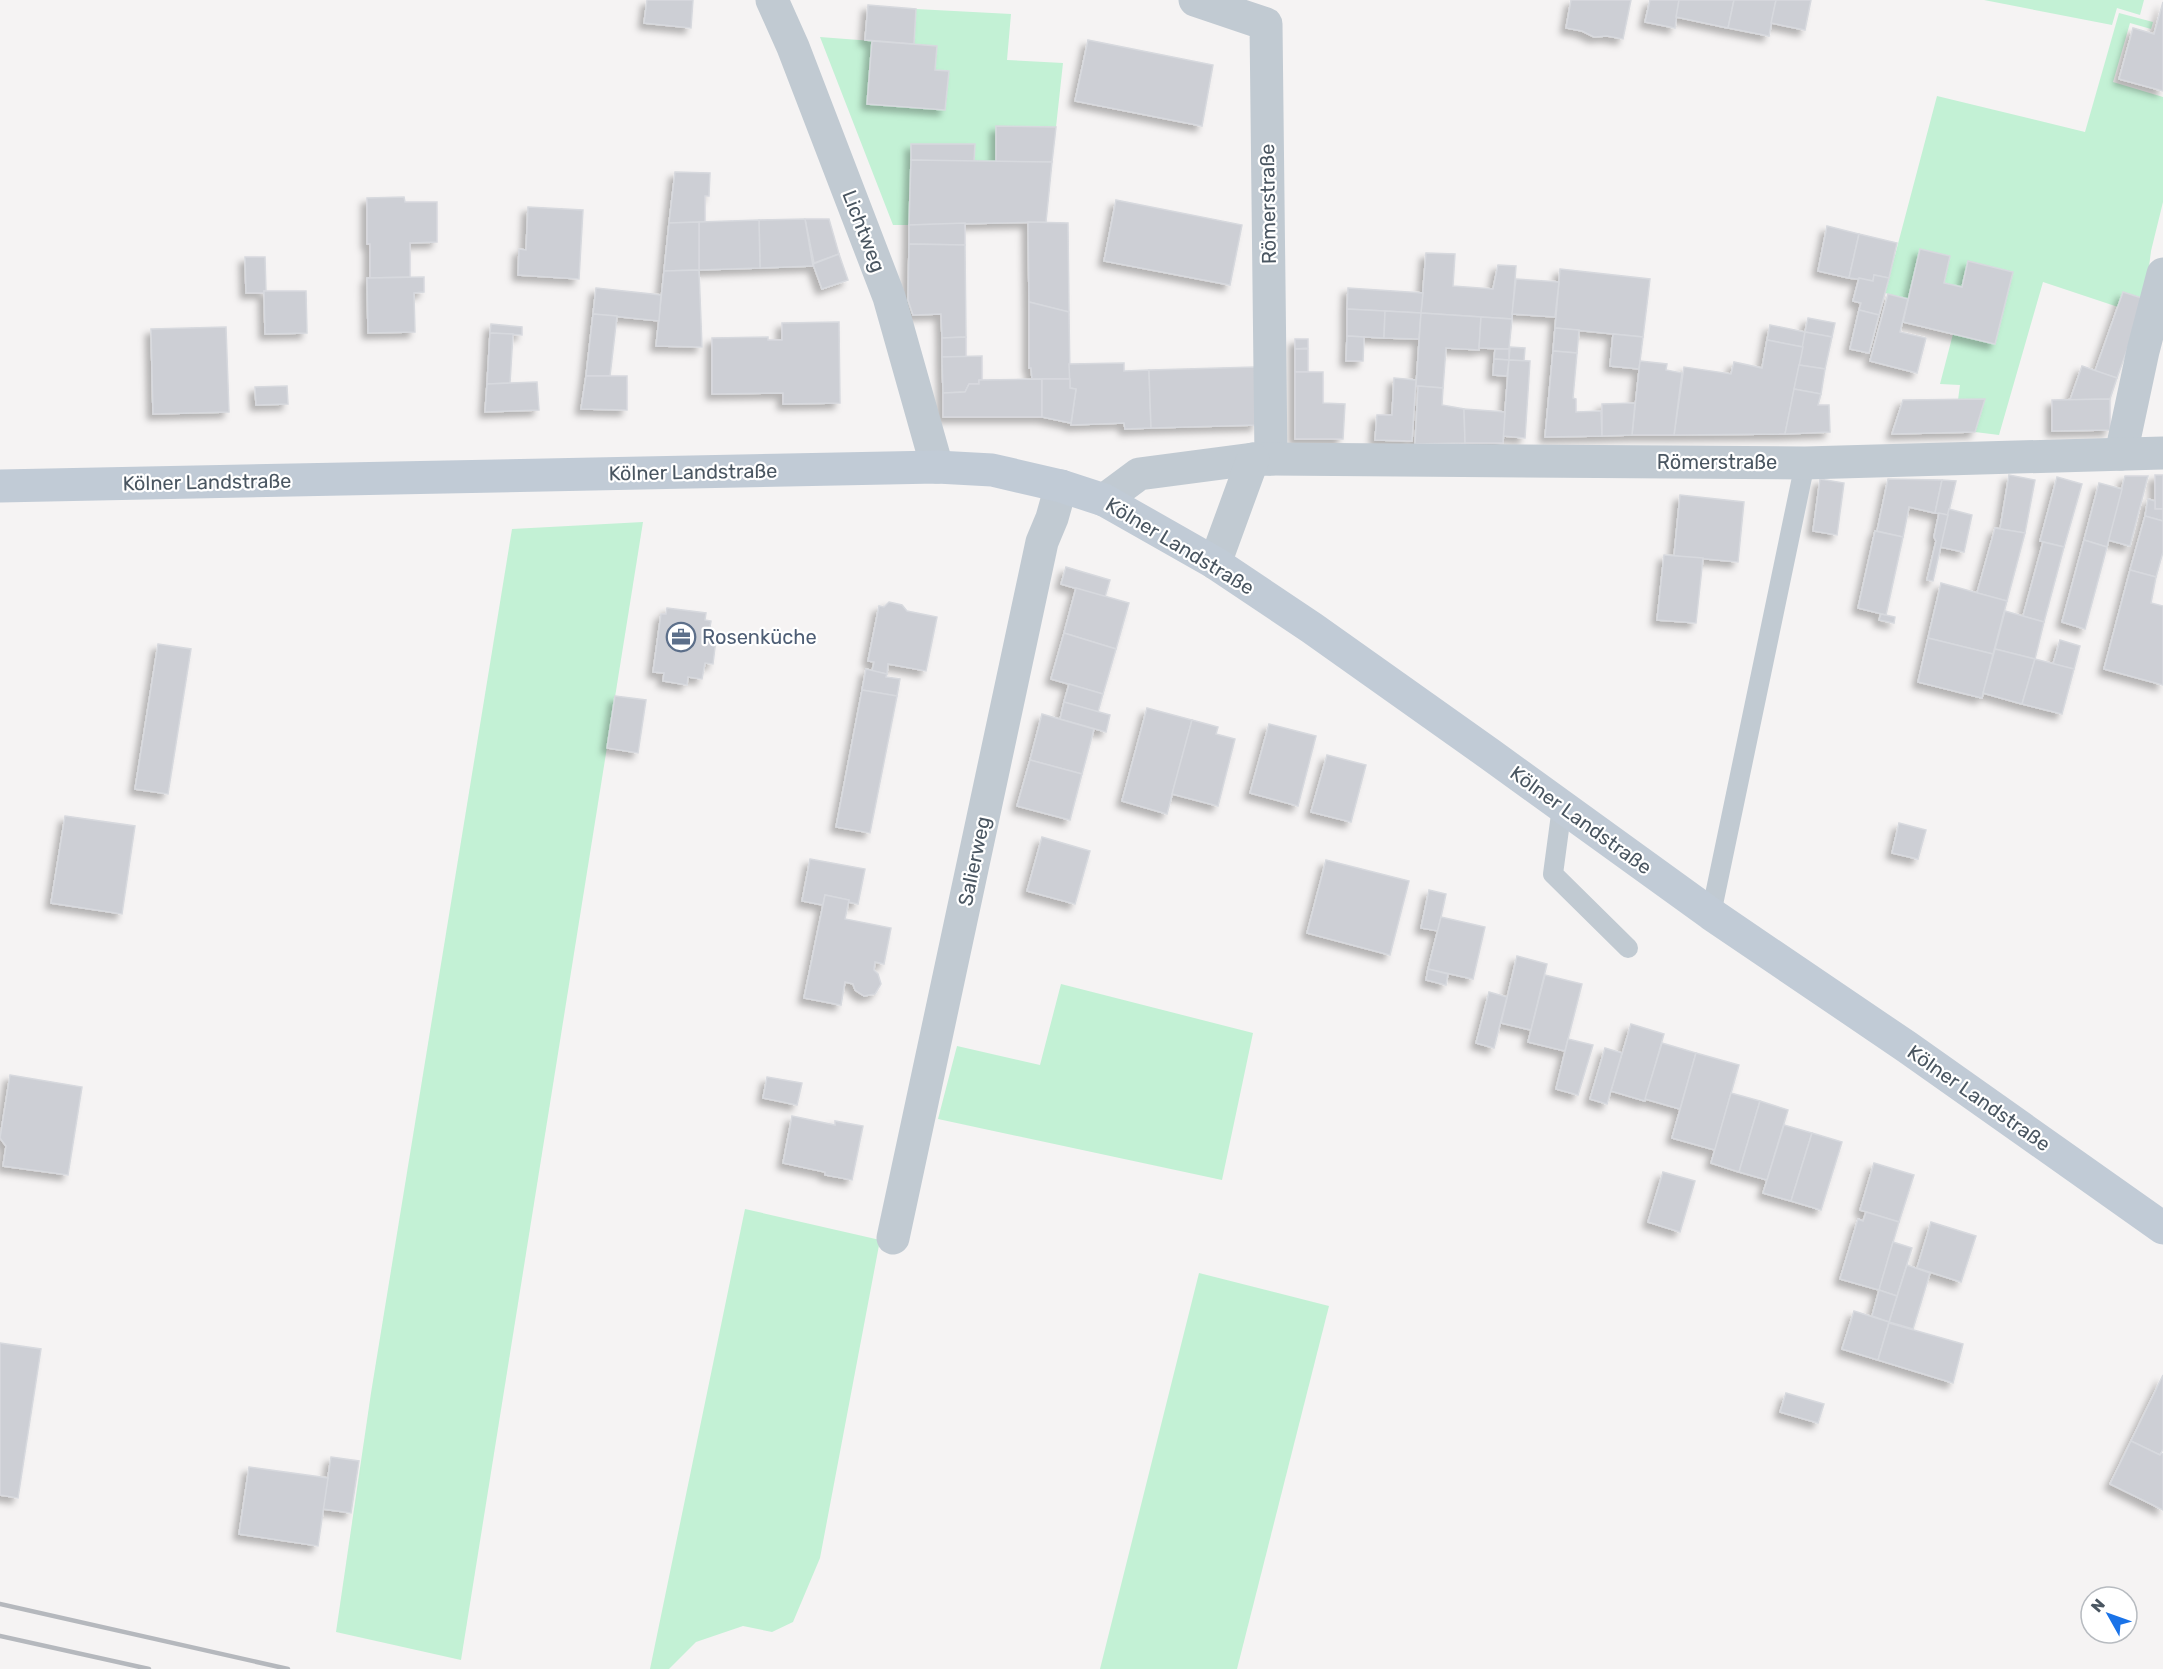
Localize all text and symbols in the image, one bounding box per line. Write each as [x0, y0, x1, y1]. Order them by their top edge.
street label: Römerstraße [1255, 144, 1281, 264]
street label: Lichtweg [837, 187, 891, 275]
street label: Römerstraße [1657, 450, 1777, 474]
street label: Kölner Landstraße [608, 459, 778, 485]
street label: Kölner Landstraße [122, 469, 292, 495]
street label: Kölner Landstraße [1101, 492, 1259, 600]
office icon: Rosenküche [665, 621, 697, 653]
place label: Rosenküche [702, 625, 817, 649]
street label: Kölner Landstraße [1506, 761, 1656, 879]
street label: Salierweg [953, 814, 995, 908]
street label: Kölner Landstraße [1903, 1040, 2055, 1156]
north arrow [2079, 1585, 2139, 1645]
text: N [2087, 1595, 2109, 1616]

